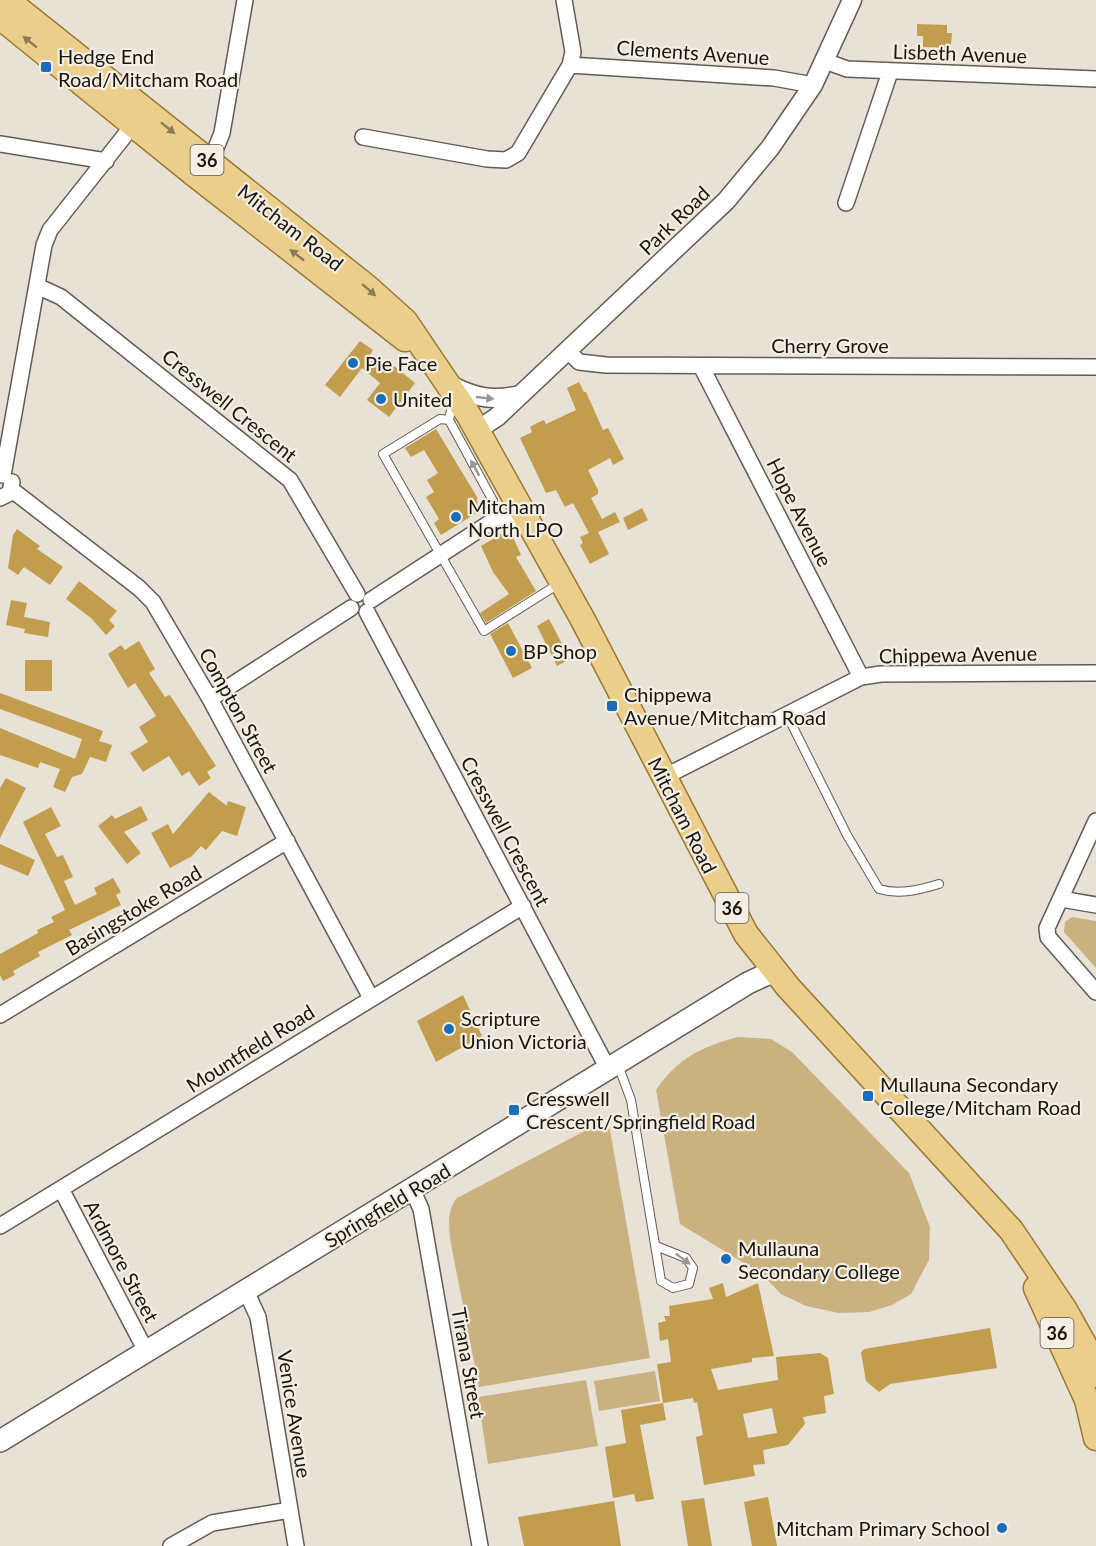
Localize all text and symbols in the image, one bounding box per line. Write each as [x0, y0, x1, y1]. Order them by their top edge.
one-way arrow [22, 35, 38, 48]
street label: Clements Avenue [616, 35, 770, 69]
street label: Lisbeth Avenue [892, 39, 1028, 67]
place label: Hedge End Road/Mitcham Road [58, 44, 238, 91]
marker: Hedge End Road/Mitcham Road [39, 60, 53, 74]
one-way arrow [160, 122, 175, 134]
road number: 36 [190, 145, 224, 175]
street label: Mitcham Road [234, 178, 348, 276]
street label: Park Road [634, 181, 714, 259]
one-way arrow [289, 250, 304, 262]
one-way arrow [361, 283, 377, 296]
street label: Cherry Grove [771, 333, 889, 357]
street label: Cresswell Crescent [158, 343, 302, 467]
place label: Pie Face [365, 351, 437, 375]
marker: Pie Face [346, 356, 360, 370]
place label: United [393, 387, 452, 411]
marker: United [374, 392, 388, 406]
one-way arrow [476, 393, 495, 403]
street label: Hope Avenue [762, 454, 838, 570]
one-way arrow [470, 459, 480, 476]
place label: Mitcham North LPO [468, 494, 563, 541]
marker: Mitcham North LPO [449, 510, 463, 524]
place label: BP Shop [523, 639, 597, 663]
street label: Chippewa Avenue [879, 641, 1037, 667]
street label: Compton Street [195, 643, 283, 777]
marker: BP Shop [504, 644, 518, 658]
place label: Chippewa Avenue/Mitcham Road [624, 682, 826, 729]
marker: Chippewa Avenue/Mitcham Road [605, 699, 619, 713]
street label: Cresswell Crescent [456, 752, 556, 910]
street label: Mitcham Road [643, 753, 723, 877]
street label: Basingstoke Road [61, 860, 205, 960]
road number: 36 [716, 893, 748, 923]
street label: Mountfield Road [182, 999, 318, 1097]
place label: Scripture Union Victoria [461, 1006, 587, 1053]
marker: Scripture Union Victoria [442, 1022, 456, 1036]
place label: Mullauna Secondary College/Mitcham Road [880, 1072, 1081, 1119]
place label: Cresswell Crescent/Springfield Road [526, 1086, 755, 1133]
marker: Mullauna Secondary College/Mitcham Road [861, 1089, 875, 1103]
marker: Cresswell Crescent/Springfield Road [507, 1103, 521, 1117]
street label: Springfield Road [320, 1158, 454, 1252]
street label: Ardmore Street [80, 1196, 164, 1326]
place label: Mullauna Secondary College [738, 1236, 900, 1283]
marker: Mullauna Secondary College [719, 1252, 733, 1266]
one-way arrow [675, 1253, 691, 1265]
street label: Tirana Street [447, 1306, 491, 1420]
road number: 36 [1040, 1318, 1074, 1348]
street label: Venice Avenue [273, 1348, 317, 1480]
place label: Mitcham Primary School [776, 1516, 990, 1540]
marker: Mitcham Primary School [995, 1521, 1009, 1535]

